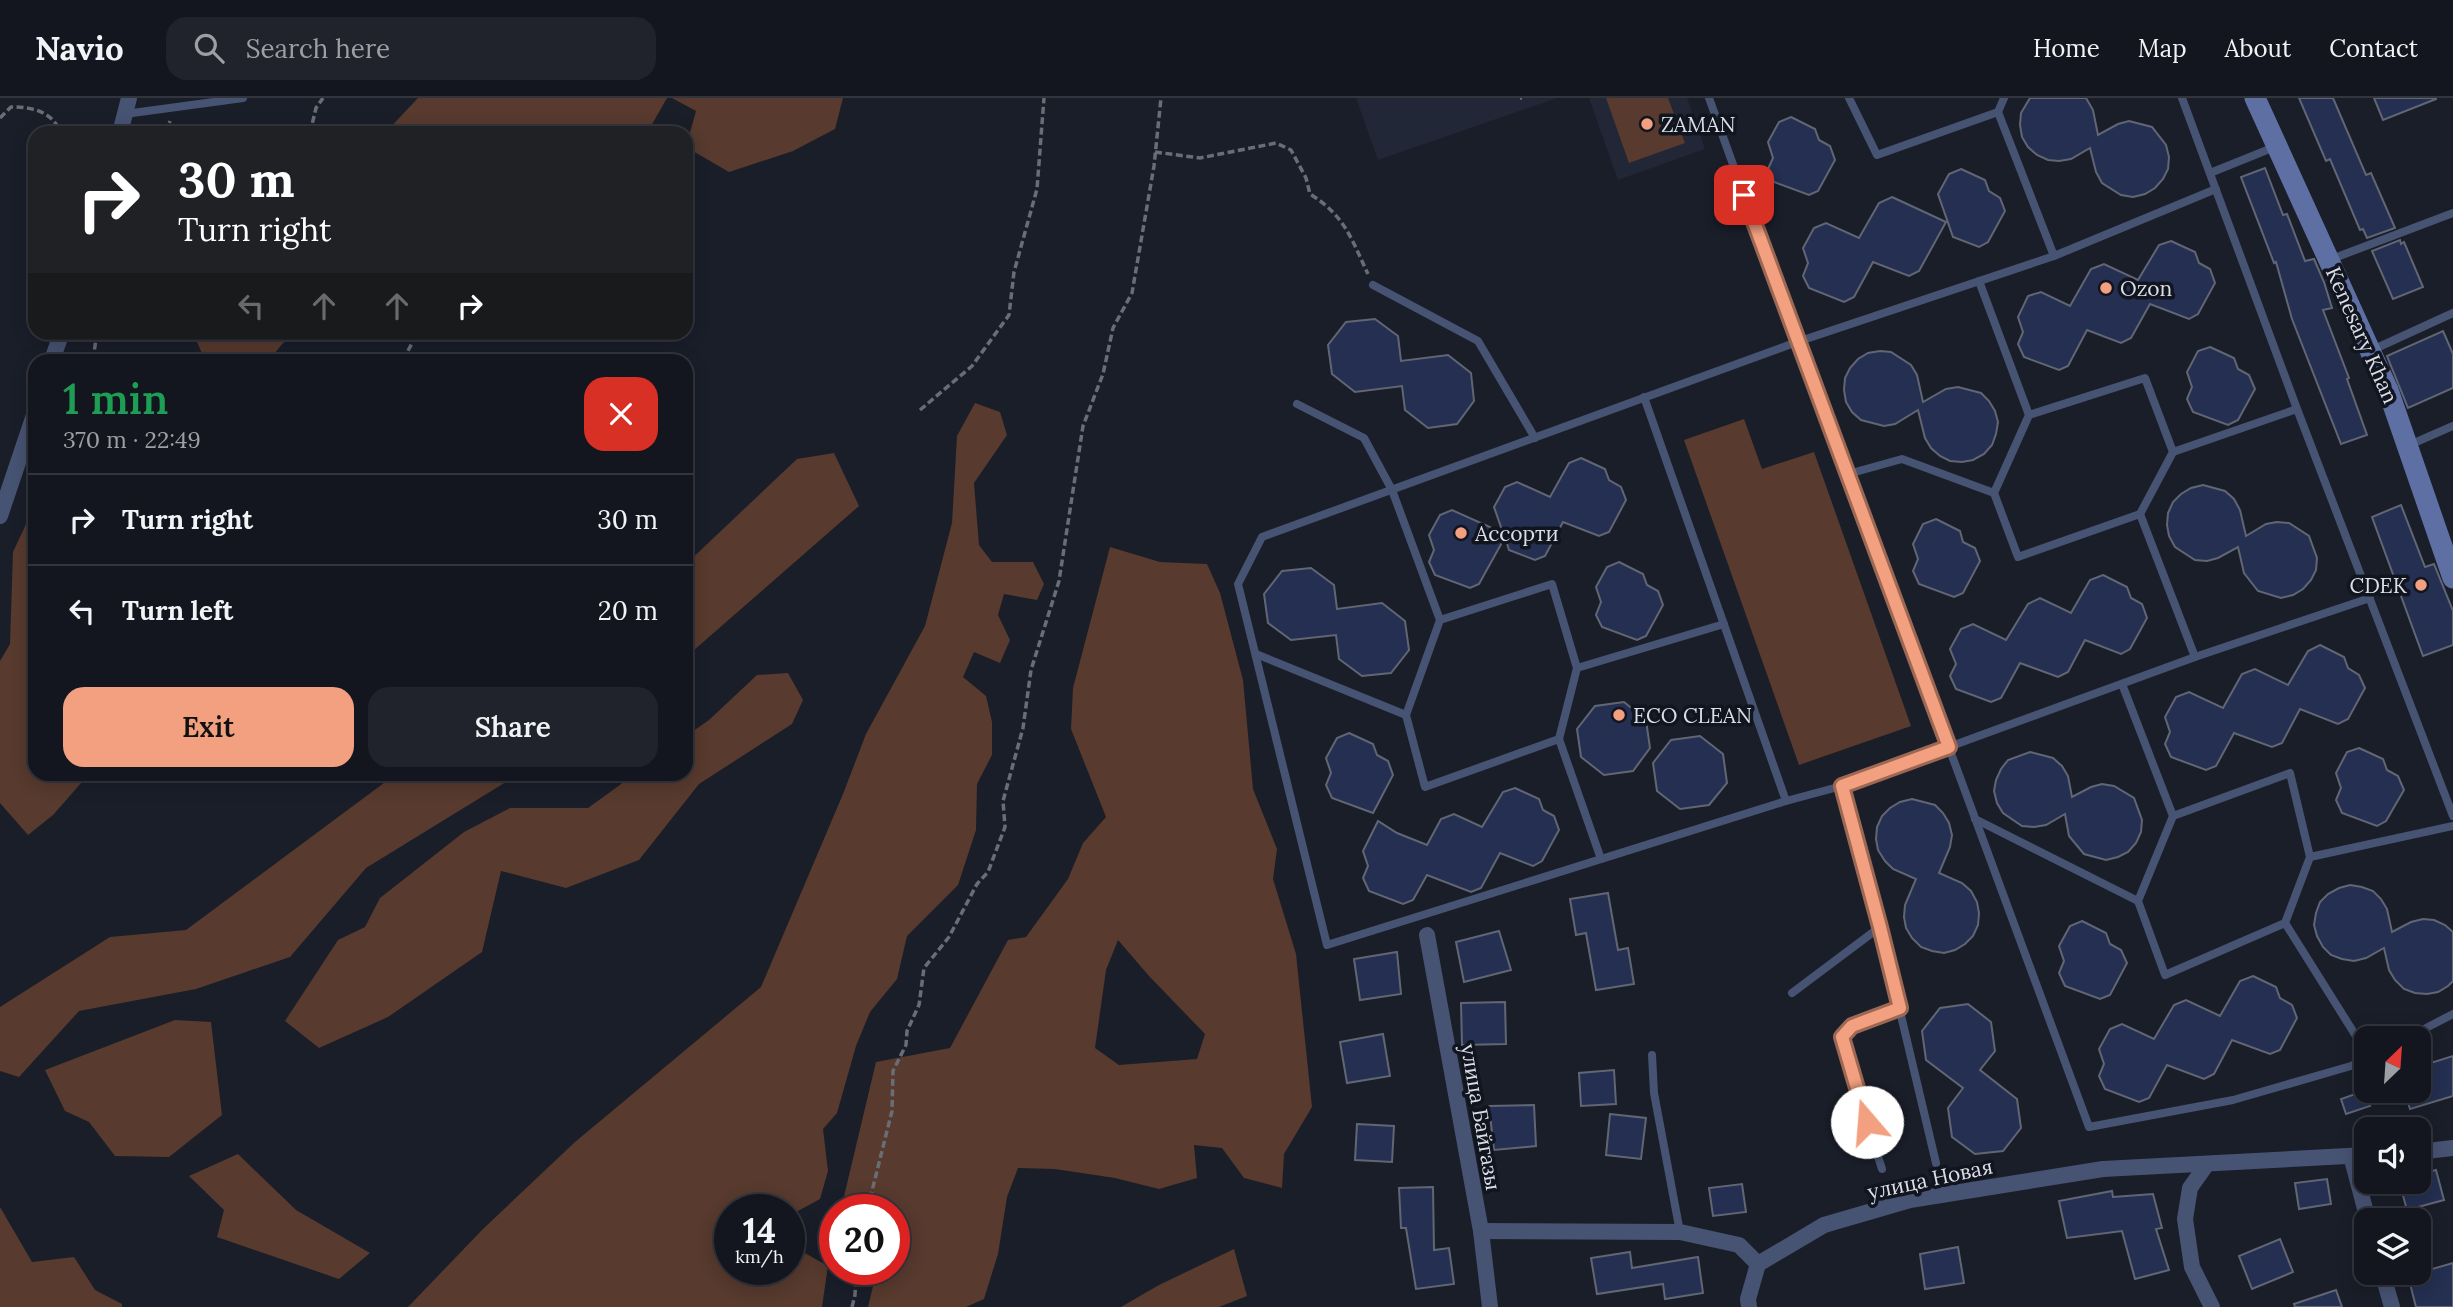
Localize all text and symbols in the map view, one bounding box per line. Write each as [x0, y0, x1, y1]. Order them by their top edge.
search box [166, 17, 656, 80]
text: Navio [35, 27, 124, 69]
icon: search [190, 29, 228, 67]
text: Search here [246, 32, 390, 65]
text: Home [2033, 33, 2100, 64]
text: Map [2138, 33, 2187, 64]
text: About [2225, 33, 2291, 64]
text: Contact [2329, 33, 2418, 64]
place label: ZAMAN [1661, 111, 1735, 138]
marker: ZAMAN [1639, 116, 1655, 132]
text: 30 m [178, 148, 295, 210]
icon: right [63, 154, 154, 245]
pin [1714, 165, 1774, 225]
icon: arrive [1725, 176, 1763, 214]
text: Turn right [178, 209, 331, 250]
street label: Kenesary Khan [2320, 263, 2404, 408]
place label: Ozon [2120, 275, 2173, 302]
marker: Ozon [2098, 280, 2114, 296]
icon: left [232, 287, 270, 325]
icon: ahead [305, 287, 343, 325]
icon: ahead [378, 287, 416, 325]
icon: right [451, 287, 489, 325]
text: 1 min [63, 372, 168, 426]
button: close [584, 377, 658, 451]
text: 370 m · 22:49 [63, 425, 201, 454]
icon: right [63, 501, 101, 539]
text: Turn right [122, 503, 253, 536]
text: 30 m [597, 503, 658, 536]
place label: Ассорти [1474, 520, 1559, 547]
marker: Ассорти [1453, 525, 1469, 541]
place label: CDEK [2349, 572, 2408, 599]
marker: CDEK [2413, 577, 2429, 593]
icon: left [63, 592, 101, 630]
text: Turn left [122, 594, 233, 627]
text: 20 m [598, 594, 658, 627]
button: Exit [63, 687, 354, 767]
button: Share [368, 687, 658, 767]
place label: ECO CLEAN [1633, 702, 1752, 729]
marker: ECO CLEAN [1611, 707, 1627, 723]
north arrow [2354, 1026, 2431, 1102]
map controls [2354, 1026, 2431, 1285]
street label: улица Байгазы [1455, 1042, 1507, 1192]
position arrow [1830, 1085, 1904, 1159]
button: sound [2354, 1117, 2431, 1194]
street label: улица Новая [1865, 1153, 1995, 1205]
speed limit sign: 20 [819, 1194, 910, 1285]
text: 14 [743, 1208, 776, 1253]
button: layers [2354, 1208, 2431, 1285]
text: km/h [735, 1245, 784, 1268]

